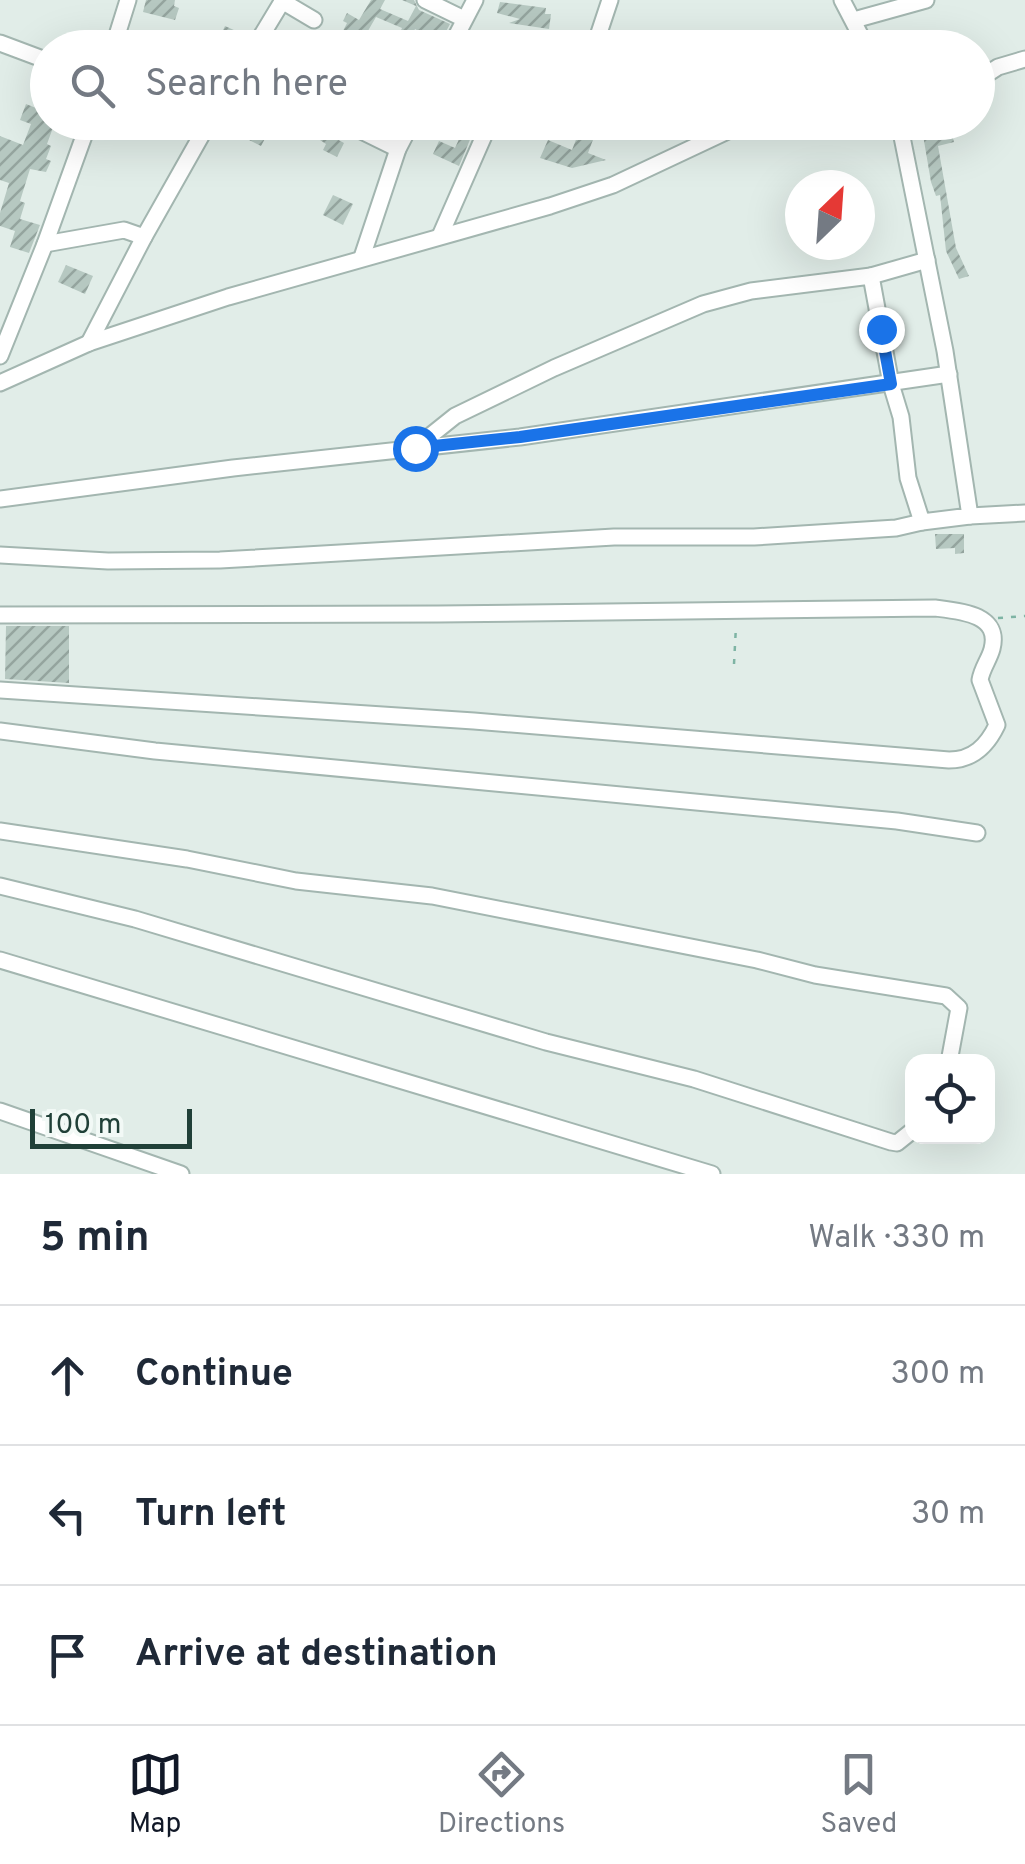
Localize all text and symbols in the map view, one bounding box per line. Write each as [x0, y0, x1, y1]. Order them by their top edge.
search box [30, 30, 995, 140]
icon: search [65, 58, 120, 113]
text: Search here [145, 61, 348, 110]
north arrow [785, 170, 875, 260]
route end [859, 307, 905, 353]
route start [393, 426, 439, 472]
map controls [905, 1054, 995, 1144]
button: locate [905, 1054, 995, 1144]
scale bar [30, 1104, 192, 1148]
text: 100 m [45, 1108, 121, 1144]
text: 5 min [40, 1213, 150, 1266]
text: Walk · 330 m [808, 1219, 985, 1259]
icon: ahead [40, 1348, 95, 1403]
text: Continue [135, 1351, 293, 1400]
text: 300 m [891, 1355, 985, 1395]
icon: left [40, 1488, 95, 1543]
text: Turn left [135, 1491, 287, 1540]
text: 30 m [911, 1495, 985, 1535]
icon: arrive [40, 1628, 95, 1683]
text: Arrive at destination [135, 1631, 498, 1680]
tab: Map [128, 1747, 183, 1843]
tab: Directions [438, 1747, 565, 1843]
tab: Saved [820, 1747, 897, 1843]

